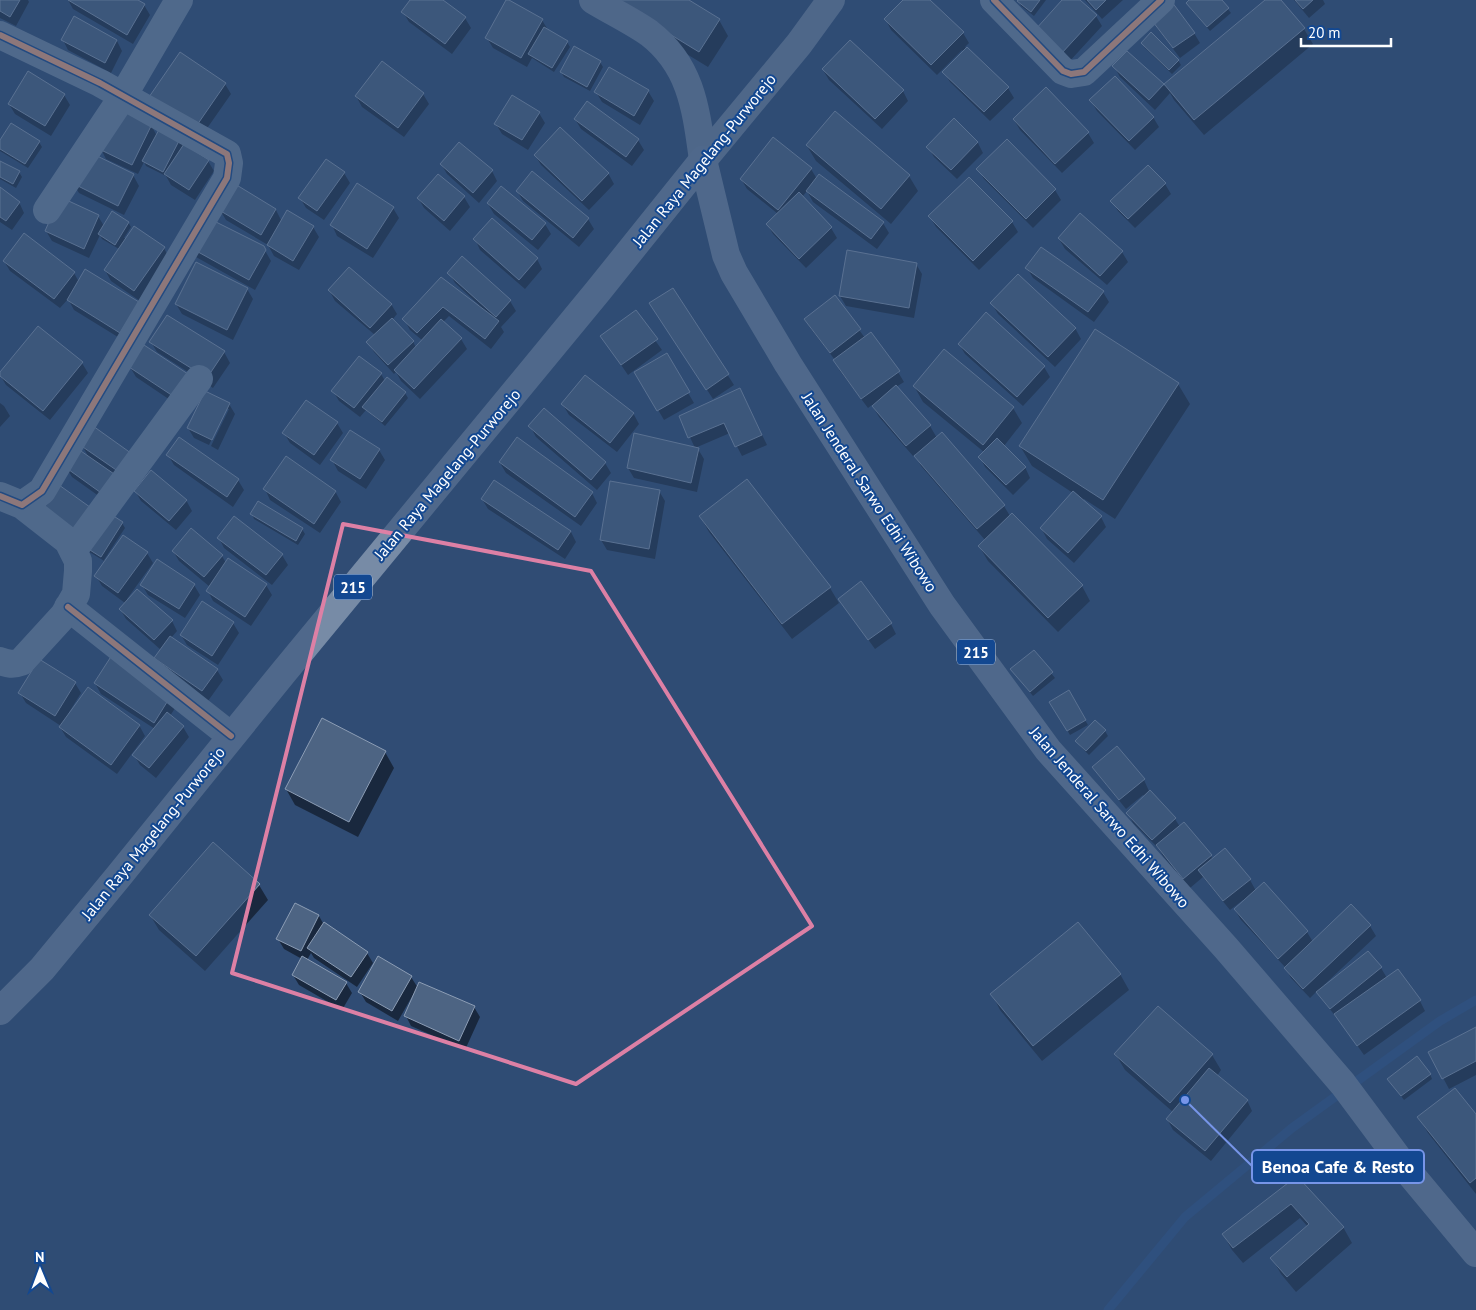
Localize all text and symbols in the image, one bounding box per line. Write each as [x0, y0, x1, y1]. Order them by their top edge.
scale bar [1301, 15, 1391, 47]
text: 20 m [1308, 23, 1341, 42]
street label: Jalan Raya Magelang-Purworejo [627, 69, 780, 251]
street label: Jalan Raya Magelang-Purworejo [369, 384, 524, 564]
street label: Jalan Jenderal Sarwo Edhi Wibowo [797, 388, 942, 596]
road number: 215 [334, 574, 372, 600]
road number: 215 [957, 640, 995, 664]
street label: Jalan Jenderal Sarwo Edhi Wibowo [1025, 721, 1194, 912]
street label: Jalan Raya Magelang-Purworejo [76, 742, 229, 924]
callout: Benoa Cafe & Resto [1252, 1150, 1424, 1183]
text: Benoa Cafe & Resto [1262, 1155, 1415, 1178]
north arrow [15, 1245, 65, 1295]
text: N [35, 1248, 45, 1266]

